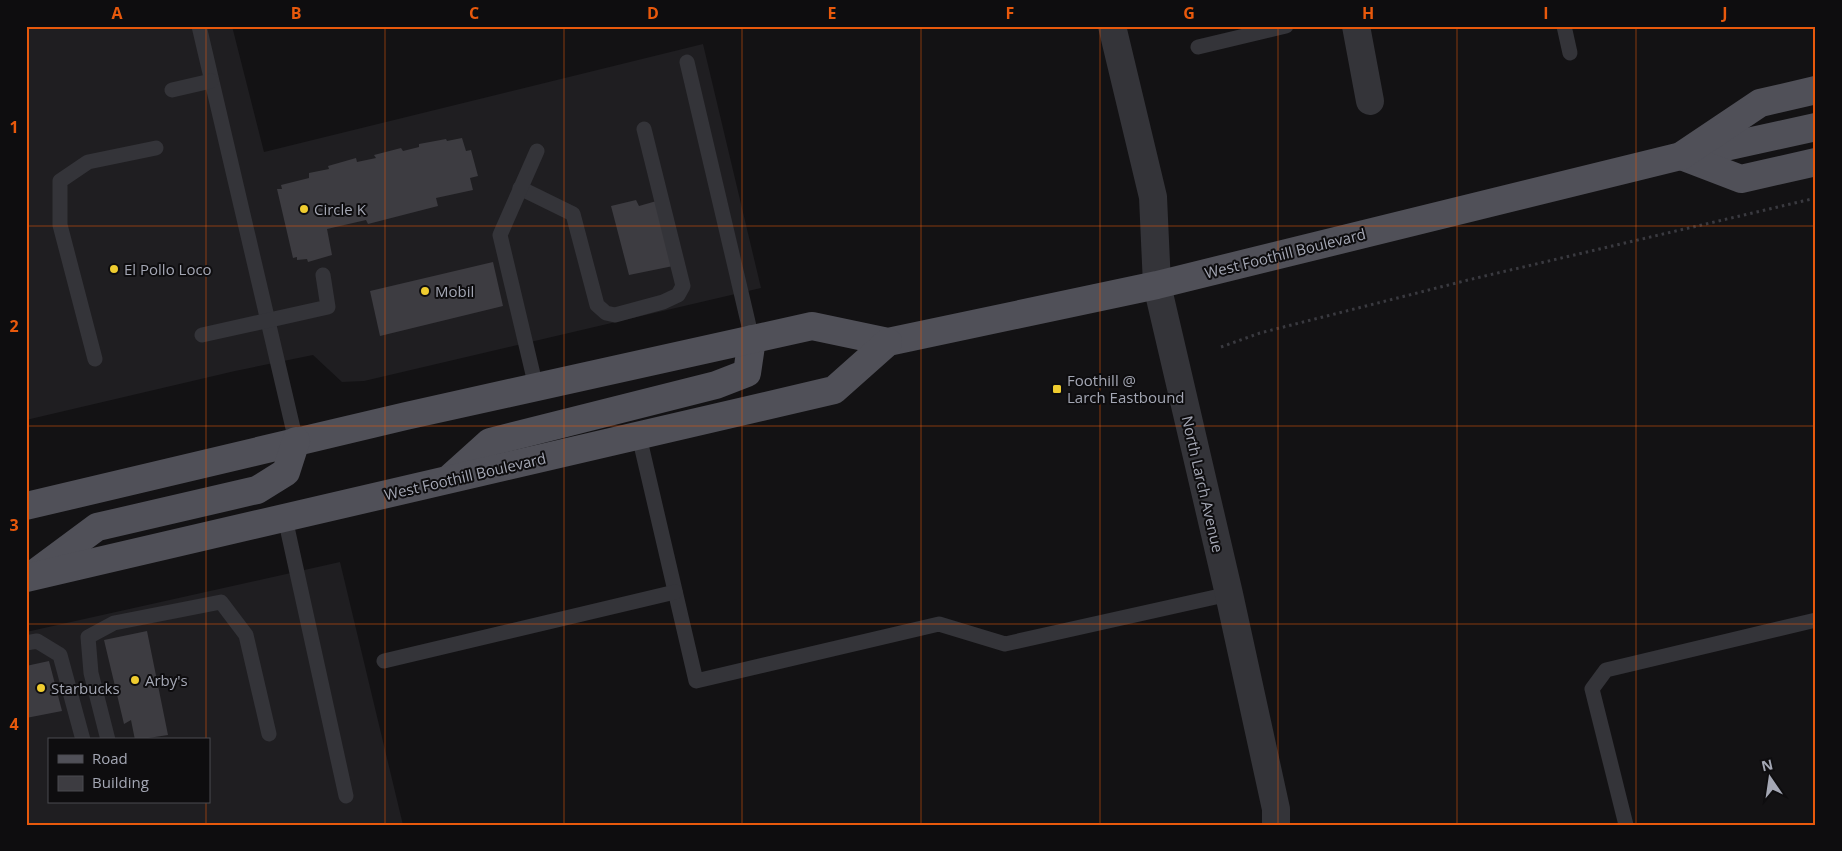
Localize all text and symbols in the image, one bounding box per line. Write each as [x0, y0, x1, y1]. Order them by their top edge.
text: A [111, 2, 123, 24]
text: B [291, 2, 301, 24]
text: C [469, 2, 479, 24]
text: D [647, 2, 659, 24]
text: E [828, 2, 837, 24]
text: F [1006, 2, 1014, 24]
text: G [1183, 2, 1195, 24]
text: H [1362, 2, 1374, 24]
text: I [1543, 2, 1549, 24]
text: J [1720, 2, 1728, 24]
text: 1 [9, 116, 19, 138]
place label: Circle K [314, 199, 367, 219]
marker: Circle K [298, 203, 310, 215]
street label: West Foothill Boulevard [1202, 223, 1368, 283]
place label: El Pollo Loco [124, 259, 212, 279]
marker: El Pollo Loco [108, 263, 120, 275]
place label: Mobil [435, 281, 474, 301]
marker: Mobil [419, 285, 431, 297]
text: 2 [9, 315, 19, 337]
place label: Foothill @ Larch Eastbound [1067, 370, 1185, 407]
marker: Foothill @ Larch Eastbound [1051, 383, 1063, 395]
street label: North Larch Avenue [1178, 414, 1228, 554]
street label: West Foothill Boulevard [382, 448, 548, 504]
text: 3 [9, 514, 19, 536]
place label: Arby's [145, 670, 188, 690]
marker: Arby's [129, 674, 141, 686]
place label: Starbucks [51, 678, 120, 698]
marker: Starbucks [35, 682, 47, 694]
text: 4 [9, 713, 19, 735]
legend [48, 738, 210, 804]
text: Road [92, 748, 128, 768]
north arrow [1744, 754, 1794, 804]
text: N [1759, 754, 1775, 775]
text: Building [92, 772, 149, 792]

